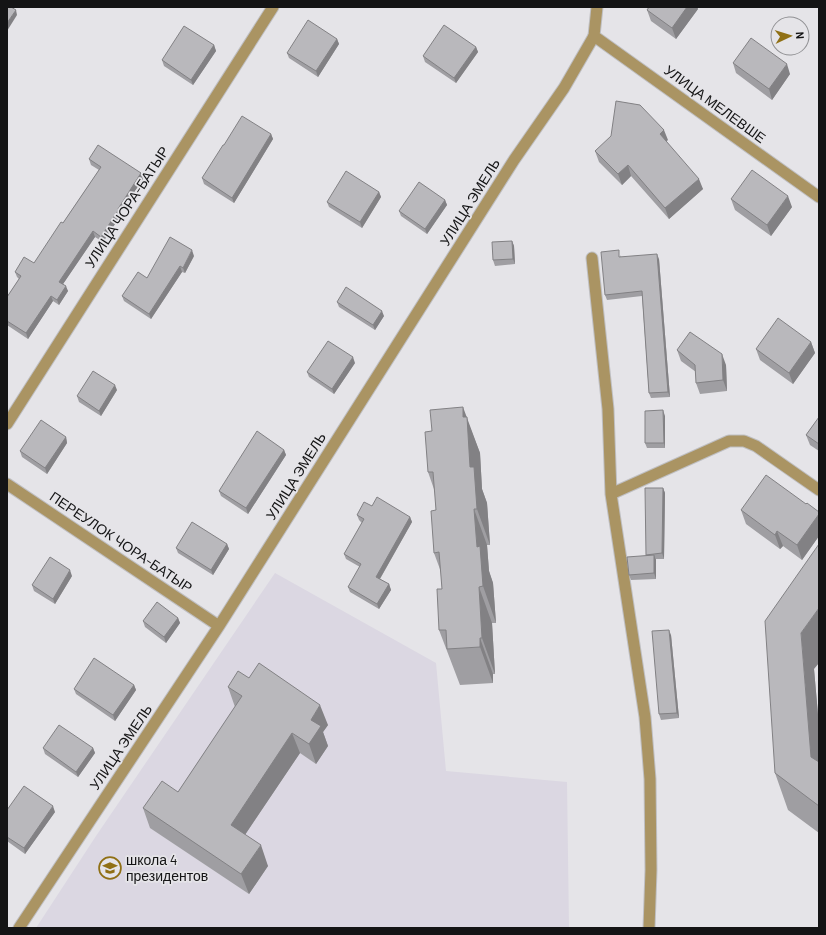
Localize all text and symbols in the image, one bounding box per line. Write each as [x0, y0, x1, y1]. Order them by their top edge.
north arrow [770, 16, 810, 56]
text: N [794, 31, 807, 39]
street label: УЛИЦА МЕЛЕВШЕ [661, 61, 769, 146]
street label: УЛИЦА ЧОРА-БАТЫР [81, 143, 172, 271]
street label: УЛИЦА ЭМЕЛЬ [436, 155, 503, 248]
street label: УЛИЦА ЭМЕЛЬ [262, 429, 329, 522]
street label: ПЕРЕУЛОК ЧОРА-БАТЫР [47, 487, 196, 596]
street label: УЛИЦА ЭМЕЛЬ [86, 701, 155, 793]
place label: школа 4 президентов [126, 851, 208, 884]
school or university icon: школа 4 президентов [97, 855, 123, 881]

